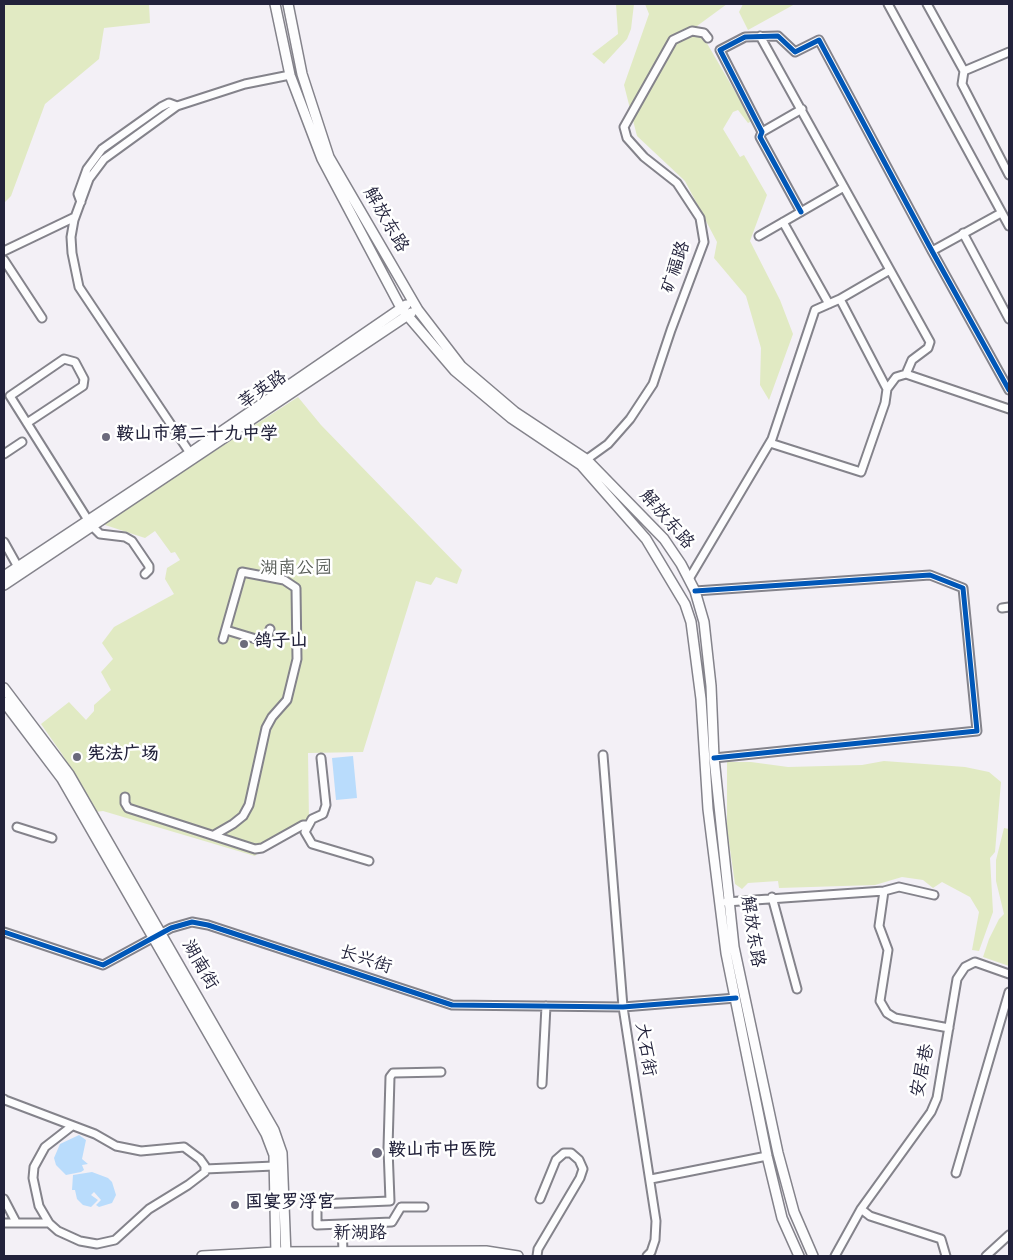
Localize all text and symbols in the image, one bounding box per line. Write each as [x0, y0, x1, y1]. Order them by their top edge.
street label: 解放东路 [357, 184, 411, 258]
street label: 矿福路 [659, 239, 697, 297]
street label: 莘英路 [236, 368, 292, 416]
place label: 鞍山市第二十九中学 [116, 426, 278, 448]
marker: 鞍山市第二十九中学 [100, 431, 112, 443]
street label: 解放东路 [633, 487, 697, 555]
park label: 湖南公园 [260, 560, 332, 582]
place label: 鸽子山 [254, 633, 308, 655]
marker: 鸽子山 [238, 638, 250, 650]
place label: 宪法广场 [87, 746, 159, 768]
marker: 宪法广场 [71, 751, 83, 763]
street label: 解放东路 [734, 895, 766, 969]
street label: 湖南街 [175, 937, 221, 995]
street label: 长兴街 [336, 943, 394, 981]
street label: 大石街 [628, 1022, 658, 1078]
street label: 安居巷 [909, 1042, 941, 1100]
place label: 鞍山市中医院 [388, 1142, 496, 1164]
marker: 鞍山市中医院 [370, 1146, 384, 1160]
place label: 国宴罗浮宫 [245, 1194, 335, 1216]
marker: 国宴罗浮宫 [229, 1199, 241, 1211]
street label: 新湖路 [333, 1225, 387, 1247]

